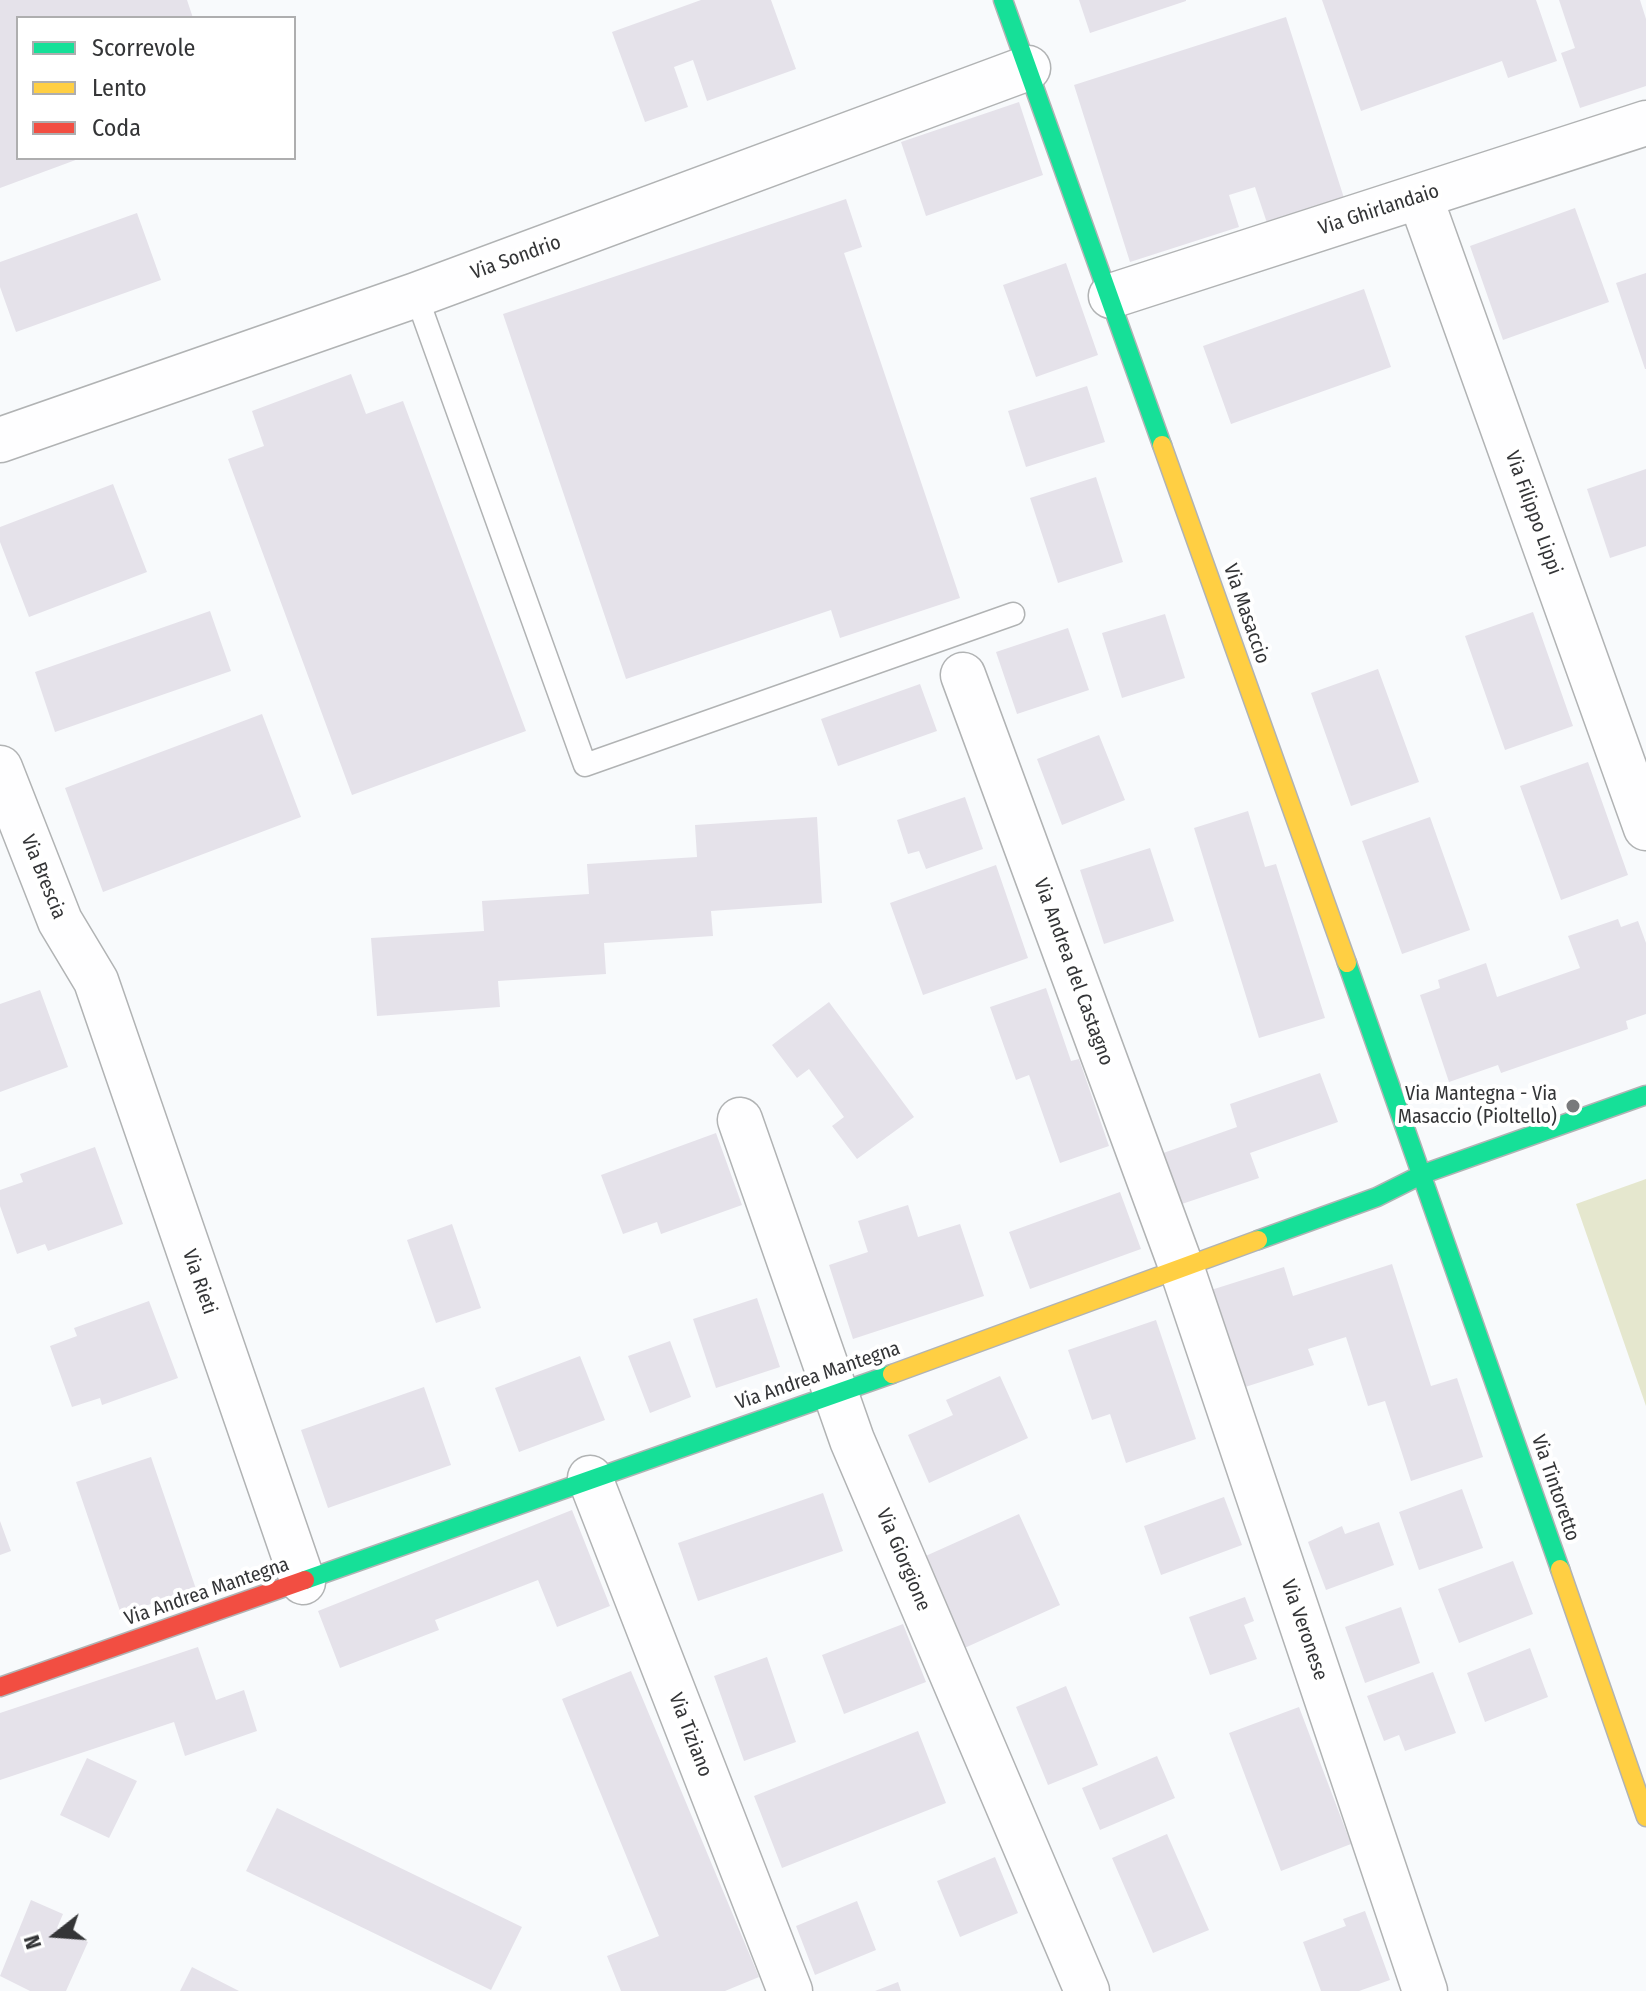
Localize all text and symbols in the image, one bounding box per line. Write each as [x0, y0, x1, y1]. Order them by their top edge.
legend [16, 16, 296, 160]
text: Scorrevole [92, 34, 195, 62]
text: Lento [92, 74, 147, 102]
text: Coda [92, 114, 141, 142]
street label: Via Ghirlandaio [1316, 179, 1442, 241]
street label: Via Sondrio [468, 231, 564, 285]
street label: Via Filippo Lippi [1500, 448, 1566, 578]
street label: Via Masaccio [1218, 561, 1274, 667]
street label: Via Brescia [15, 831, 71, 923]
street label: Via Andrea del Castagno [1028, 875, 1118, 1069]
place label: Via Mantegna - Via Masaccio (Pioltello) [1398, 1082, 1557, 1129]
marker: Via Mantegna - Via Masaccio (Pioltello) [1564, 1097, 1582, 1115]
street label: Via Rieti [177, 1246, 221, 1318]
street label: Via Andrea Mantegna [733, 1337, 903, 1415]
street label: Via Tintoretto [1526, 1432, 1584, 1544]
street label: Via Giorgione [871, 1505, 935, 1615]
street label: Via Andrea Mantegna [122, 1553, 292, 1631]
street label: Via Veronese [1276, 1576, 1332, 1684]
street label: Via Tiziano [663, 1690, 717, 1780]
north arrow [16, 1895, 96, 1975]
text: N [18, 1932, 47, 1952]

